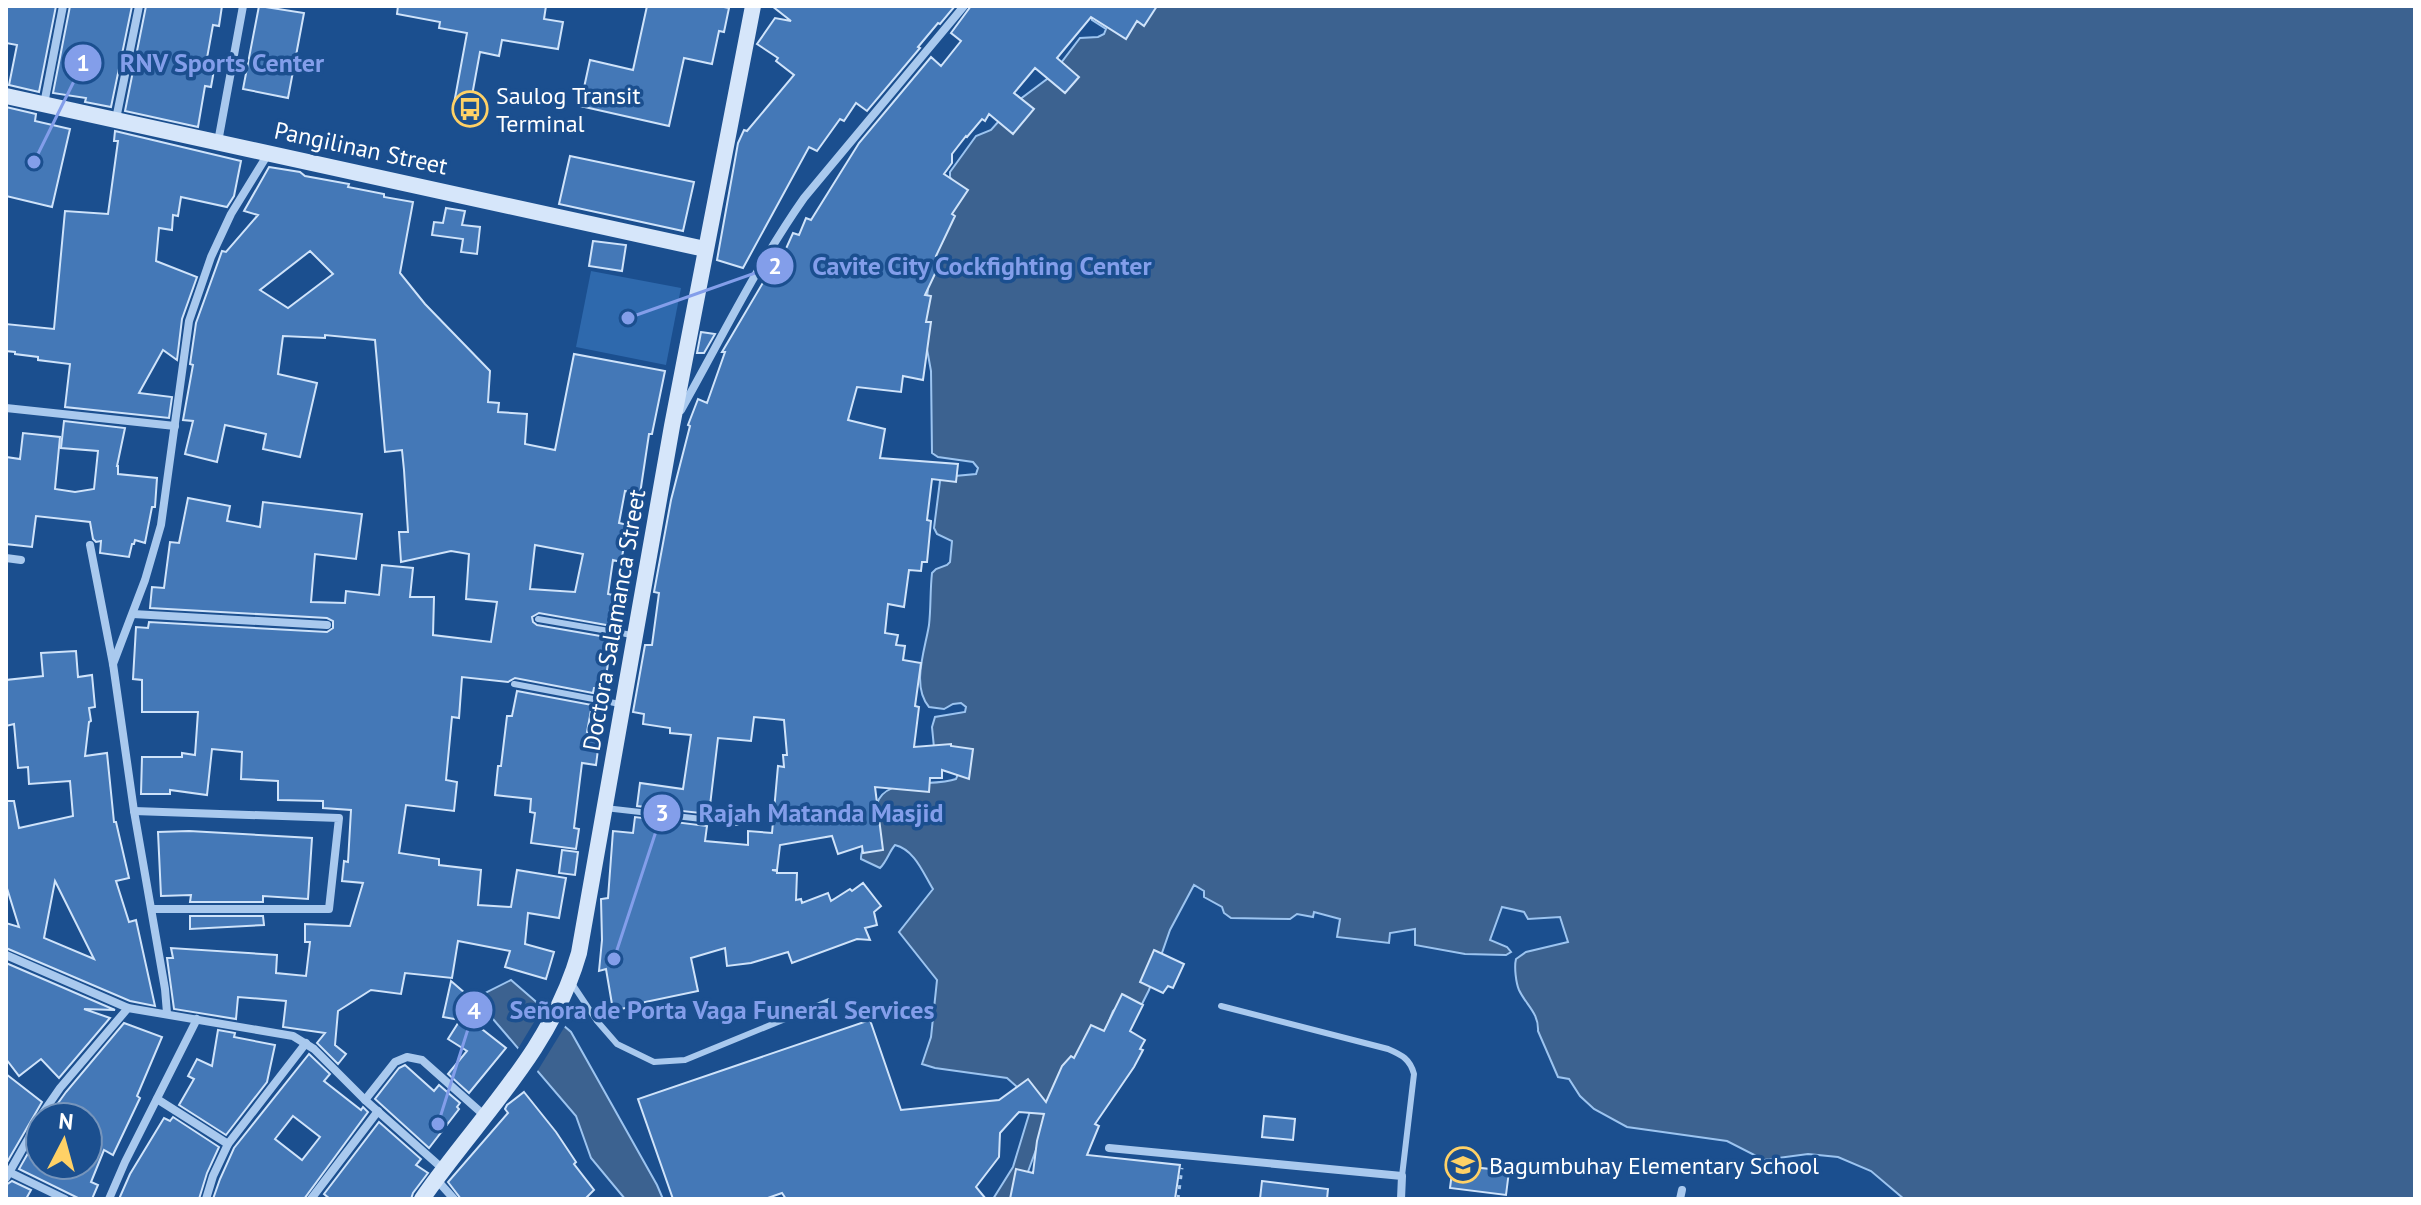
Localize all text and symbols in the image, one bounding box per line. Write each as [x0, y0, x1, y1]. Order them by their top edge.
callout: RNV Sports Center [63, 38, 341, 88]
text: RNV Sports Center [120, 46, 325, 79]
text: 1 [76, 47, 90, 78]
place label: Saulog Transit Terminal [496, 80, 641, 139]
bus stop icon: Saulog Transit Terminal [451, 90, 489, 128]
street label: Pangilinan Street [272, 115, 450, 181]
callout: Cavite City Cockfighting Center [755, 241, 1168, 291]
text: Cavite City Cockfighting Center [812, 249, 1153, 282]
text: 2 [768, 250, 782, 281]
street label: Doctora Salamanca Street [576, 487, 652, 753]
callout: Rajah Matanda Masjid [642, 788, 959, 838]
text: Rajah Matanda Masjid [698, 796, 944, 829]
text: 3 [655, 797, 669, 828]
callout: Señora de Porta Vaga Funeral Services [454, 985, 951, 1035]
text: Señora de Porta Vaga Funeral Services [510, 993, 934, 1026]
text: 4 [467, 995, 481, 1026]
north arrow [24, 1101, 104, 1181]
text: N [57, 1106, 75, 1136]
school or university icon: Bagumbuhay Elementary School [1444, 1146, 1482, 1184]
place label: Bagumbuhay Elementary School [1489, 1150, 1819, 1181]

